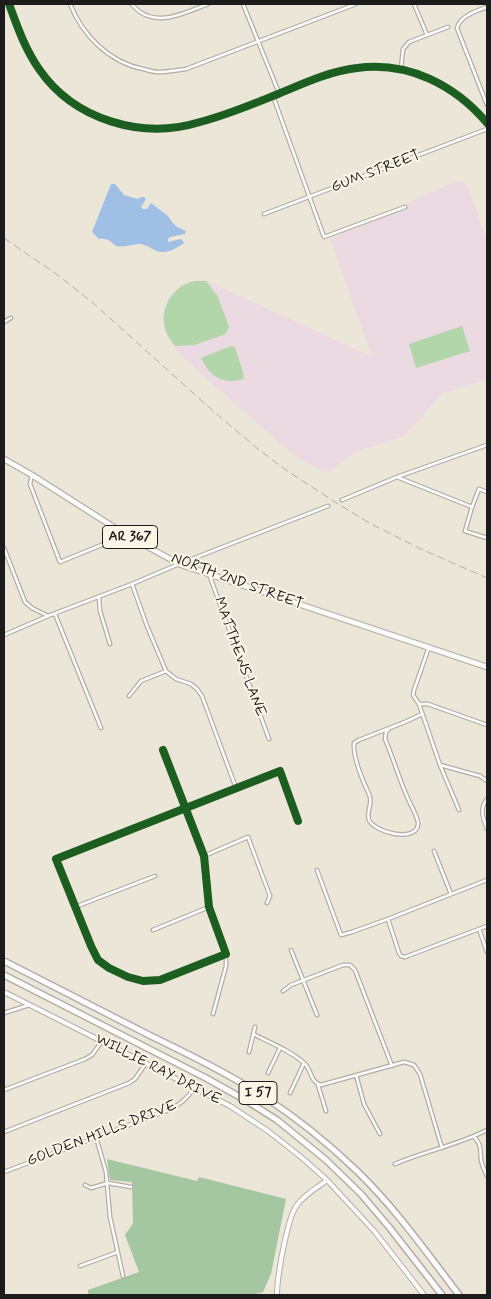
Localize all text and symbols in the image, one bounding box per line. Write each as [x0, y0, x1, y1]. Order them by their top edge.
street label: GUM STREET [329, 147, 423, 197]
road number: AR 367 [102, 526, 158, 548]
street label: NORTH 2ND STREET [169, 550, 305, 614]
street label: MATTHEWS LANE [209, 595, 269, 719]
street label: WILLIE RAY DRIVE [92, 1030, 224, 1110]
road number: I 57 [239, 1082, 277, 1104]
street label: GOLDEN HILLS DRIVE [25, 1097, 179, 1171]

